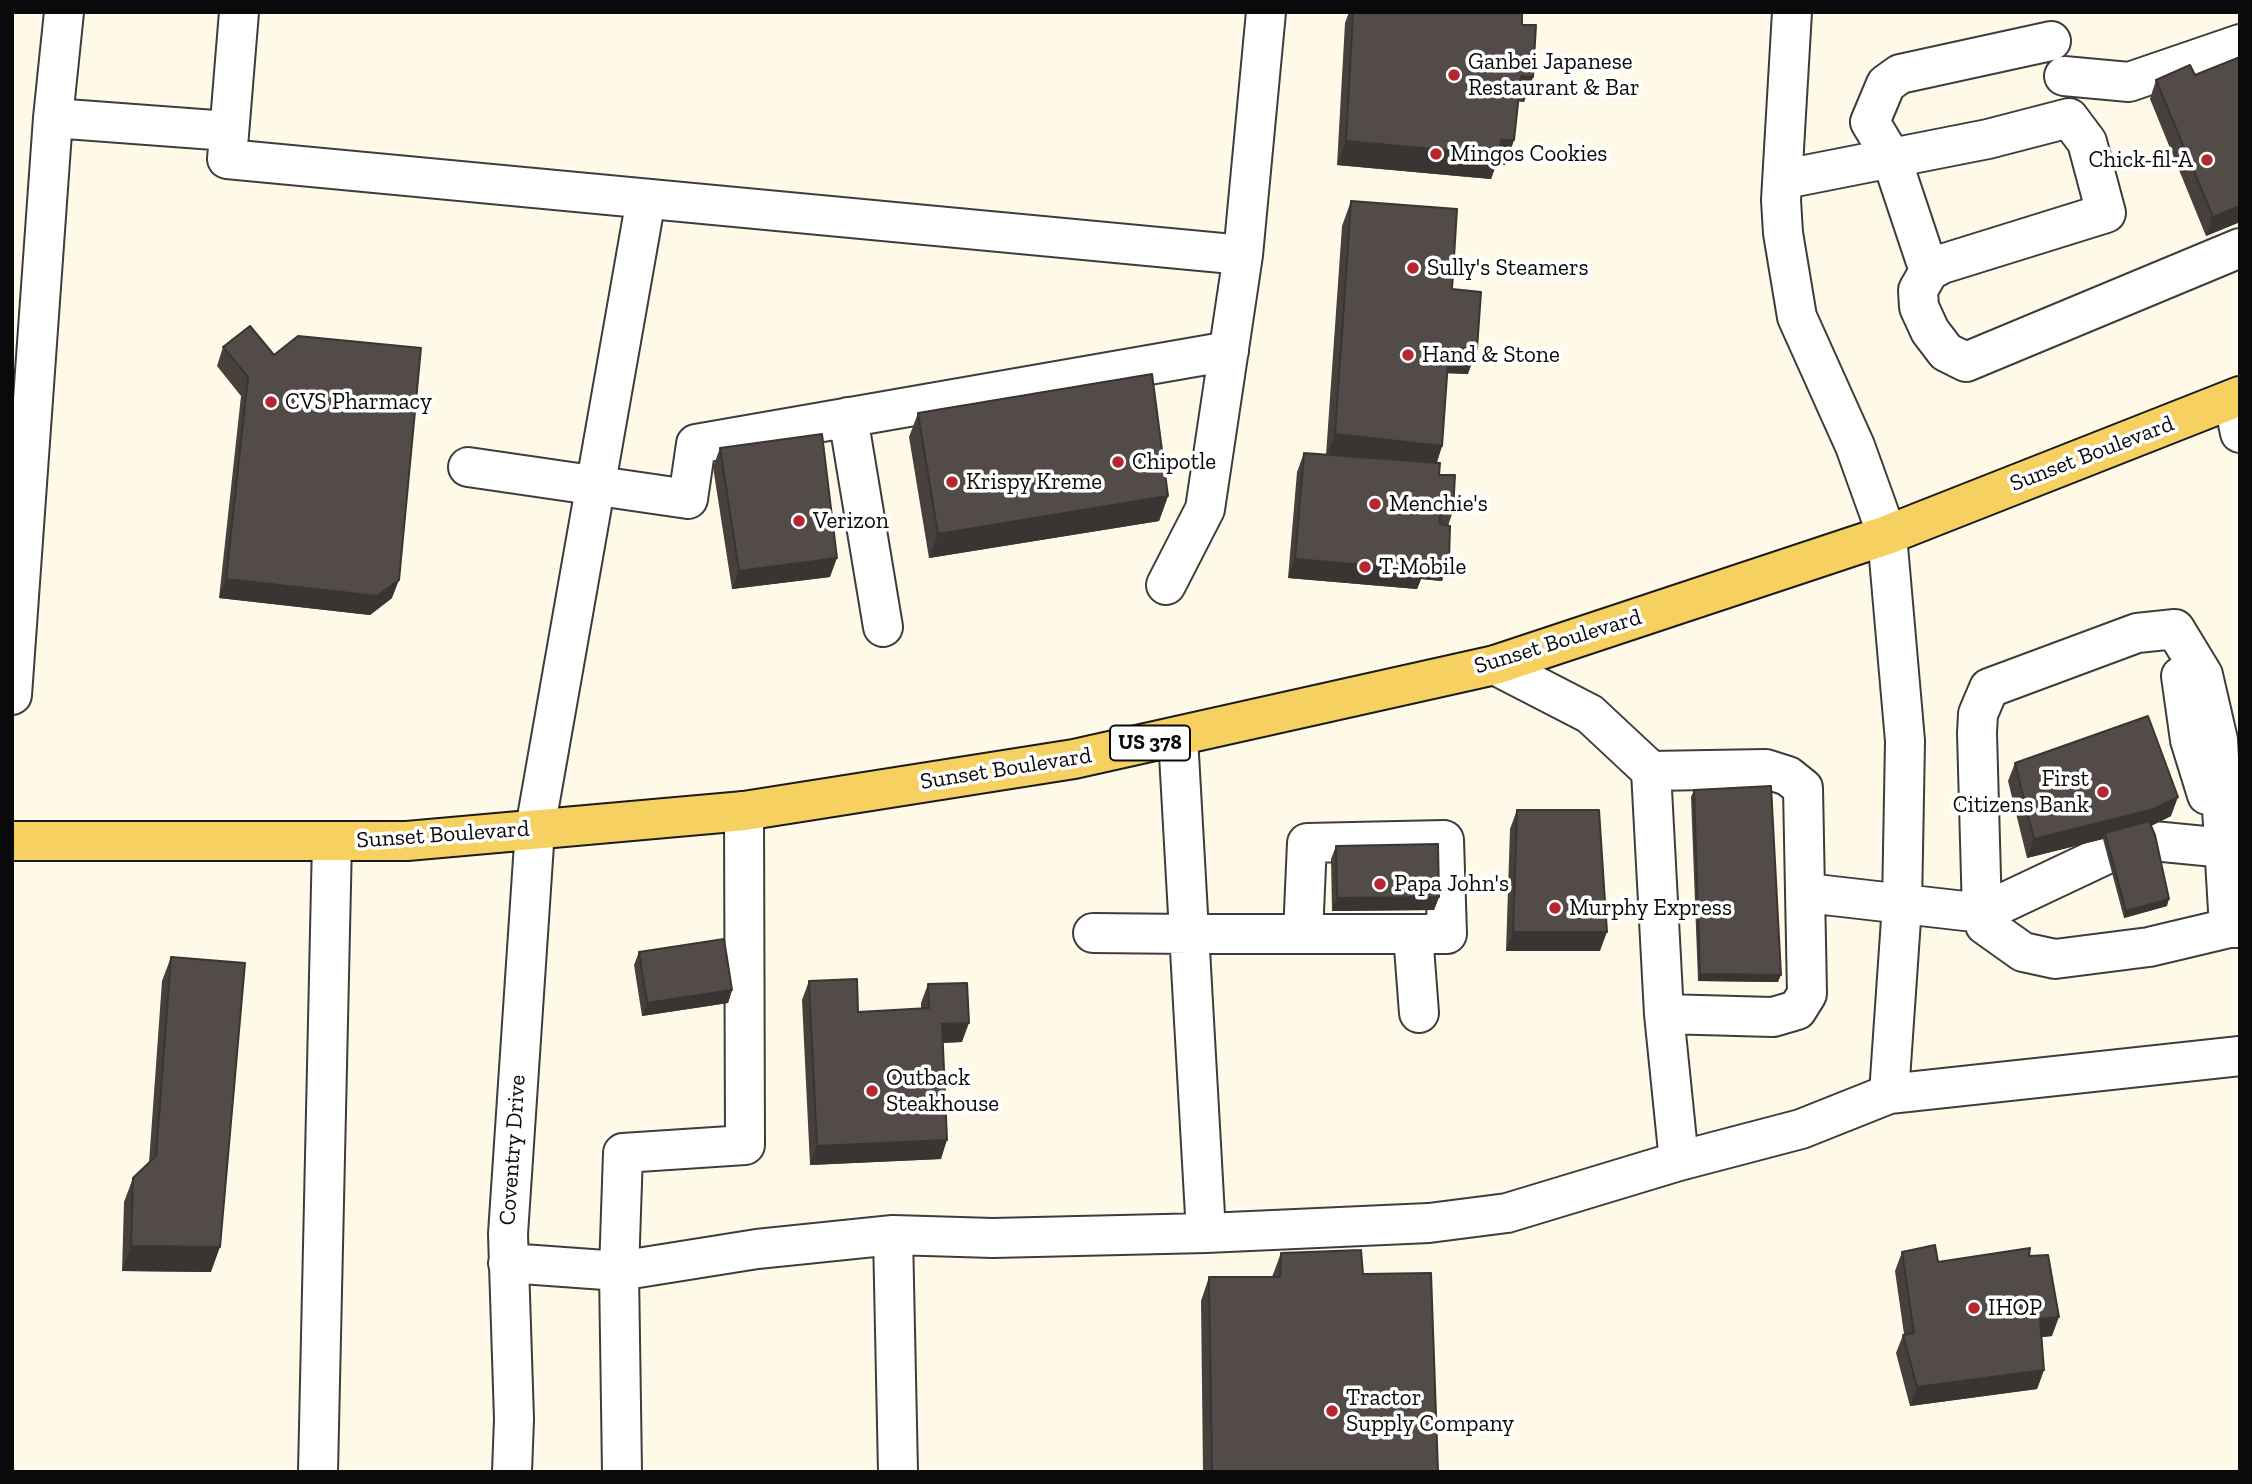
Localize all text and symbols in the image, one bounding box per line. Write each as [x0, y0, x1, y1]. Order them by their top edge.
place label: Ganbei Japanese Restaurant & Bar [1468, 48, 1640, 102]
marker: Ganbei Japanese Restaurant & Bar [1446, 67, 1462, 83]
place label: Mingos Cookies [1450, 140, 1607, 168]
marker: Mingos Cookies [1428, 146, 1444, 162]
place label: Chick-fil-A [2088, 146, 2193, 174]
marker: Chick-fil-A [2199, 152, 2215, 168]
place label: Sully's Steamers [1427, 254, 1589, 282]
marker: Sully's Steamers [1405, 260, 1421, 276]
place label: Hand & Stone [1422, 341, 1560, 369]
marker: Hand & Stone [1400, 347, 1416, 363]
place label: CVS Pharmacy [285, 388, 432, 416]
marker: CVS Pharmacy [263, 394, 279, 410]
street label: Sunset Boulevard [2006, 410, 2178, 498]
place label: Chipotle [1132, 448, 1216, 476]
marker: Chipotle [1110, 454, 1126, 470]
place label: Krispy Kreme [966, 468, 1102, 496]
marker: Krispy Kreme [944, 474, 960, 490]
place label: Menchie's [1389, 490, 1488, 518]
marker: Menchie's [1367, 496, 1383, 512]
place label: Verizon [813, 507, 889, 535]
marker: Verizon [791, 513, 807, 529]
place label: T-Mobile [1379, 553, 1466, 581]
marker: T-Mobile [1357, 559, 1373, 575]
street label: Sunset Boulevard [1471, 603, 1645, 681]
road number: US 378 [1110, 726, 1190, 760]
street label: Sunset Boulevard [918, 742, 1094, 796]
place label: First Citizens Bank [1953, 765, 2089, 819]
marker: First Citizens Bank [2095, 784, 2111, 800]
street label: Sunset Boulevard [356, 815, 530, 855]
place label: Papa John's [1394, 870, 1509, 898]
marker: Papa John's [1372, 876, 1388, 892]
place label: Murphy Express [1569, 894, 1732, 922]
marker: Murphy Express [1547, 900, 1563, 916]
place label: Outback Steakhouse [886, 1064, 999, 1118]
street label: Coventry Drive [494, 1074, 532, 1226]
marker: Outback Steakhouse [864, 1083, 880, 1099]
place label: IHOP [1988, 1294, 2042, 1322]
marker: IHOP [1966, 1300, 1982, 1316]
place label: Tractor Supply Company [1346, 1384, 1514, 1438]
marker: Tractor Supply Company [1324, 1403, 1340, 1419]

